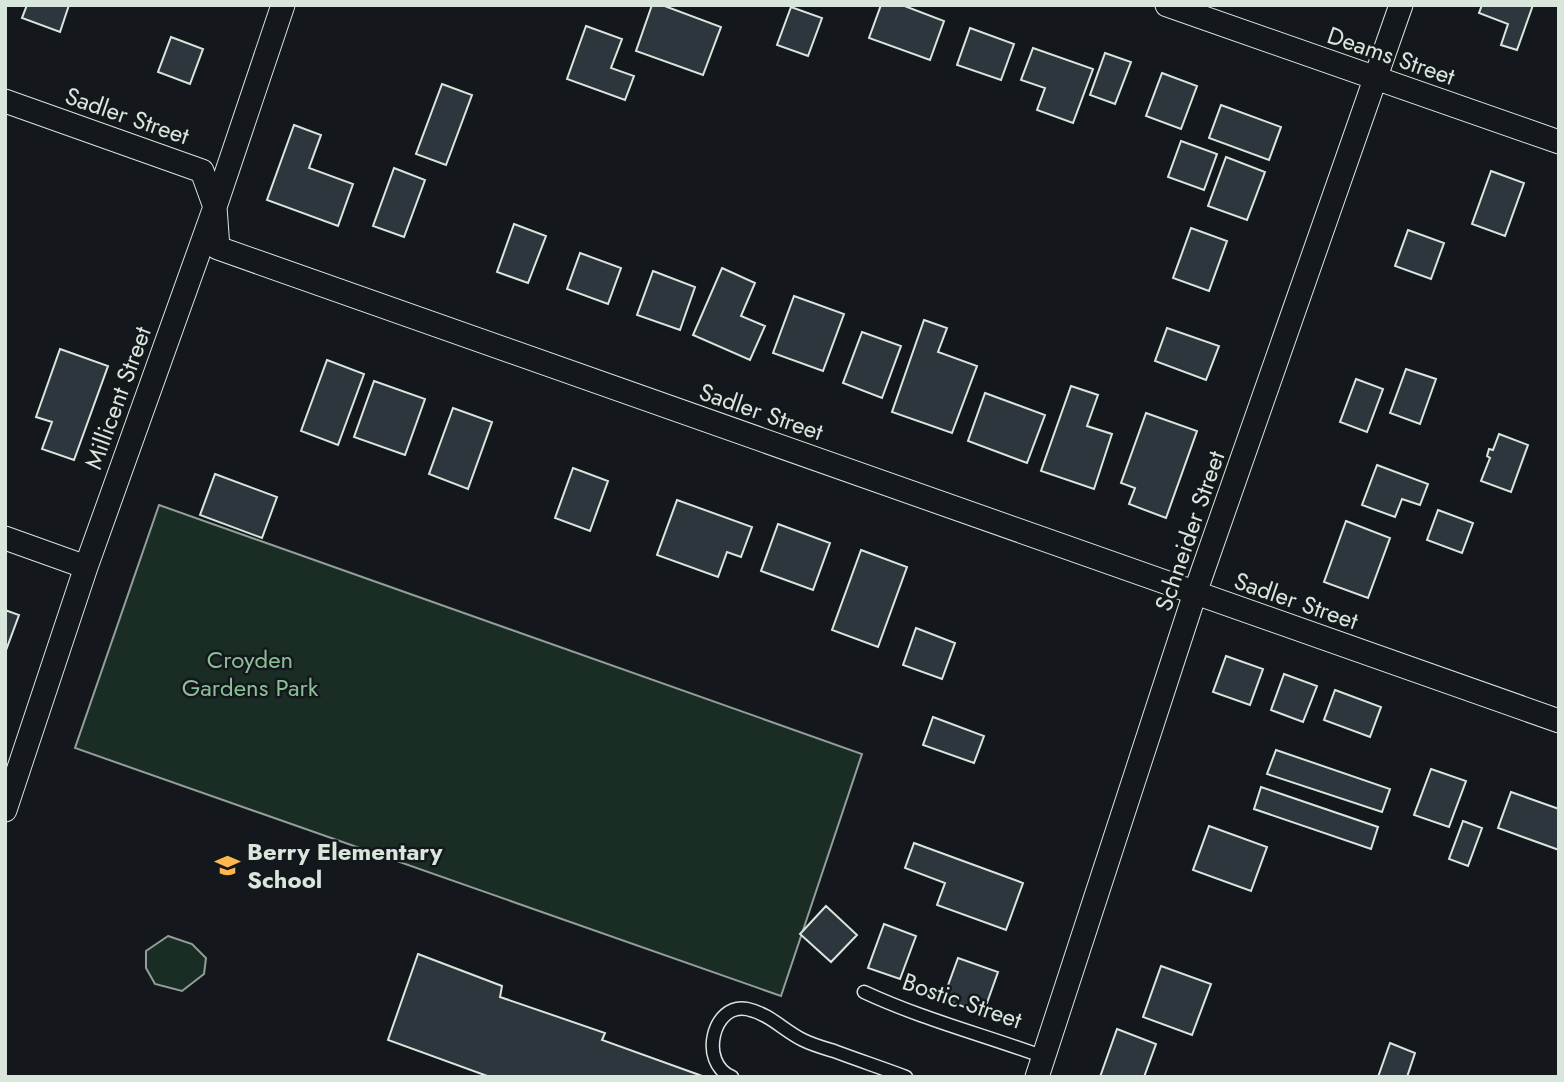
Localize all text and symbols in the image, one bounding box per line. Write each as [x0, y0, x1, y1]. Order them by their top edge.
street label: Deams Street [1323, 17, 1460, 94]
street label: Sadler Street [61, 78, 194, 153]
street label: Millicent Street [75, 321, 160, 474]
street label: Sadler Street [695, 374, 828, 449]
street label: Schneider Street [1146, 446, 1233, 616]
street label: Sadler Street [1230, 563, 1363, 638]
park label: Croyden Gardens Park [182, 642, 319, 705]
place label: Berry Elementary School [247, 834, 443, 897]
school or university icon: Berry Elementary School [213, 852, 241, 880]
street label: Bostic Street [898, 964, 1027, 1037]

